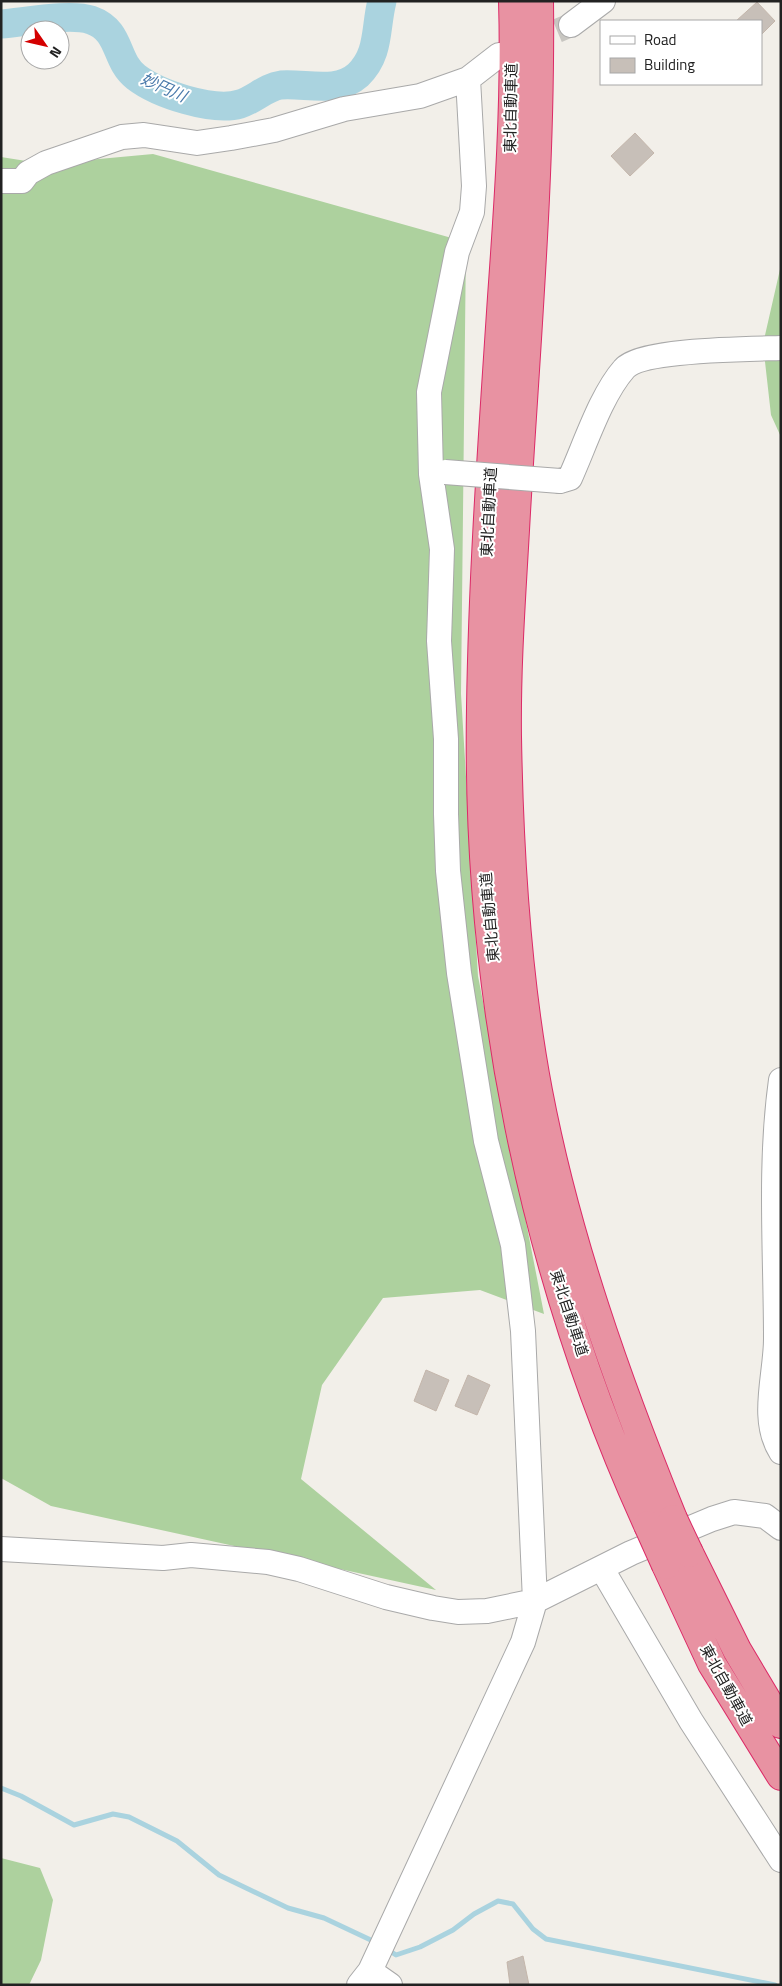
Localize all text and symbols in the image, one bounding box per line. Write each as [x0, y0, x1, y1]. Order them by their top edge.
north arrow [20, 20, 70, 70]
legend [600, 20, 762, 85]
text: Road [644, 28, 676, 51]
text: N [45, 43, 68, 62]
text: Building [644, 53, 695, 76]
street label: 東北自動車道 [498, 63, 523, 153]
water label: 妙円川 [137, 66, 193, 109]
street label: 東北自動車道 [475, 466, 502, 558]
street label: 東北自動車道 [474, 871, 505, 963]
street label: 東北自動車道 [545, 1266, 594, 1359]
street label: 東北自動車道 [695, 1640, 758, 1730]

